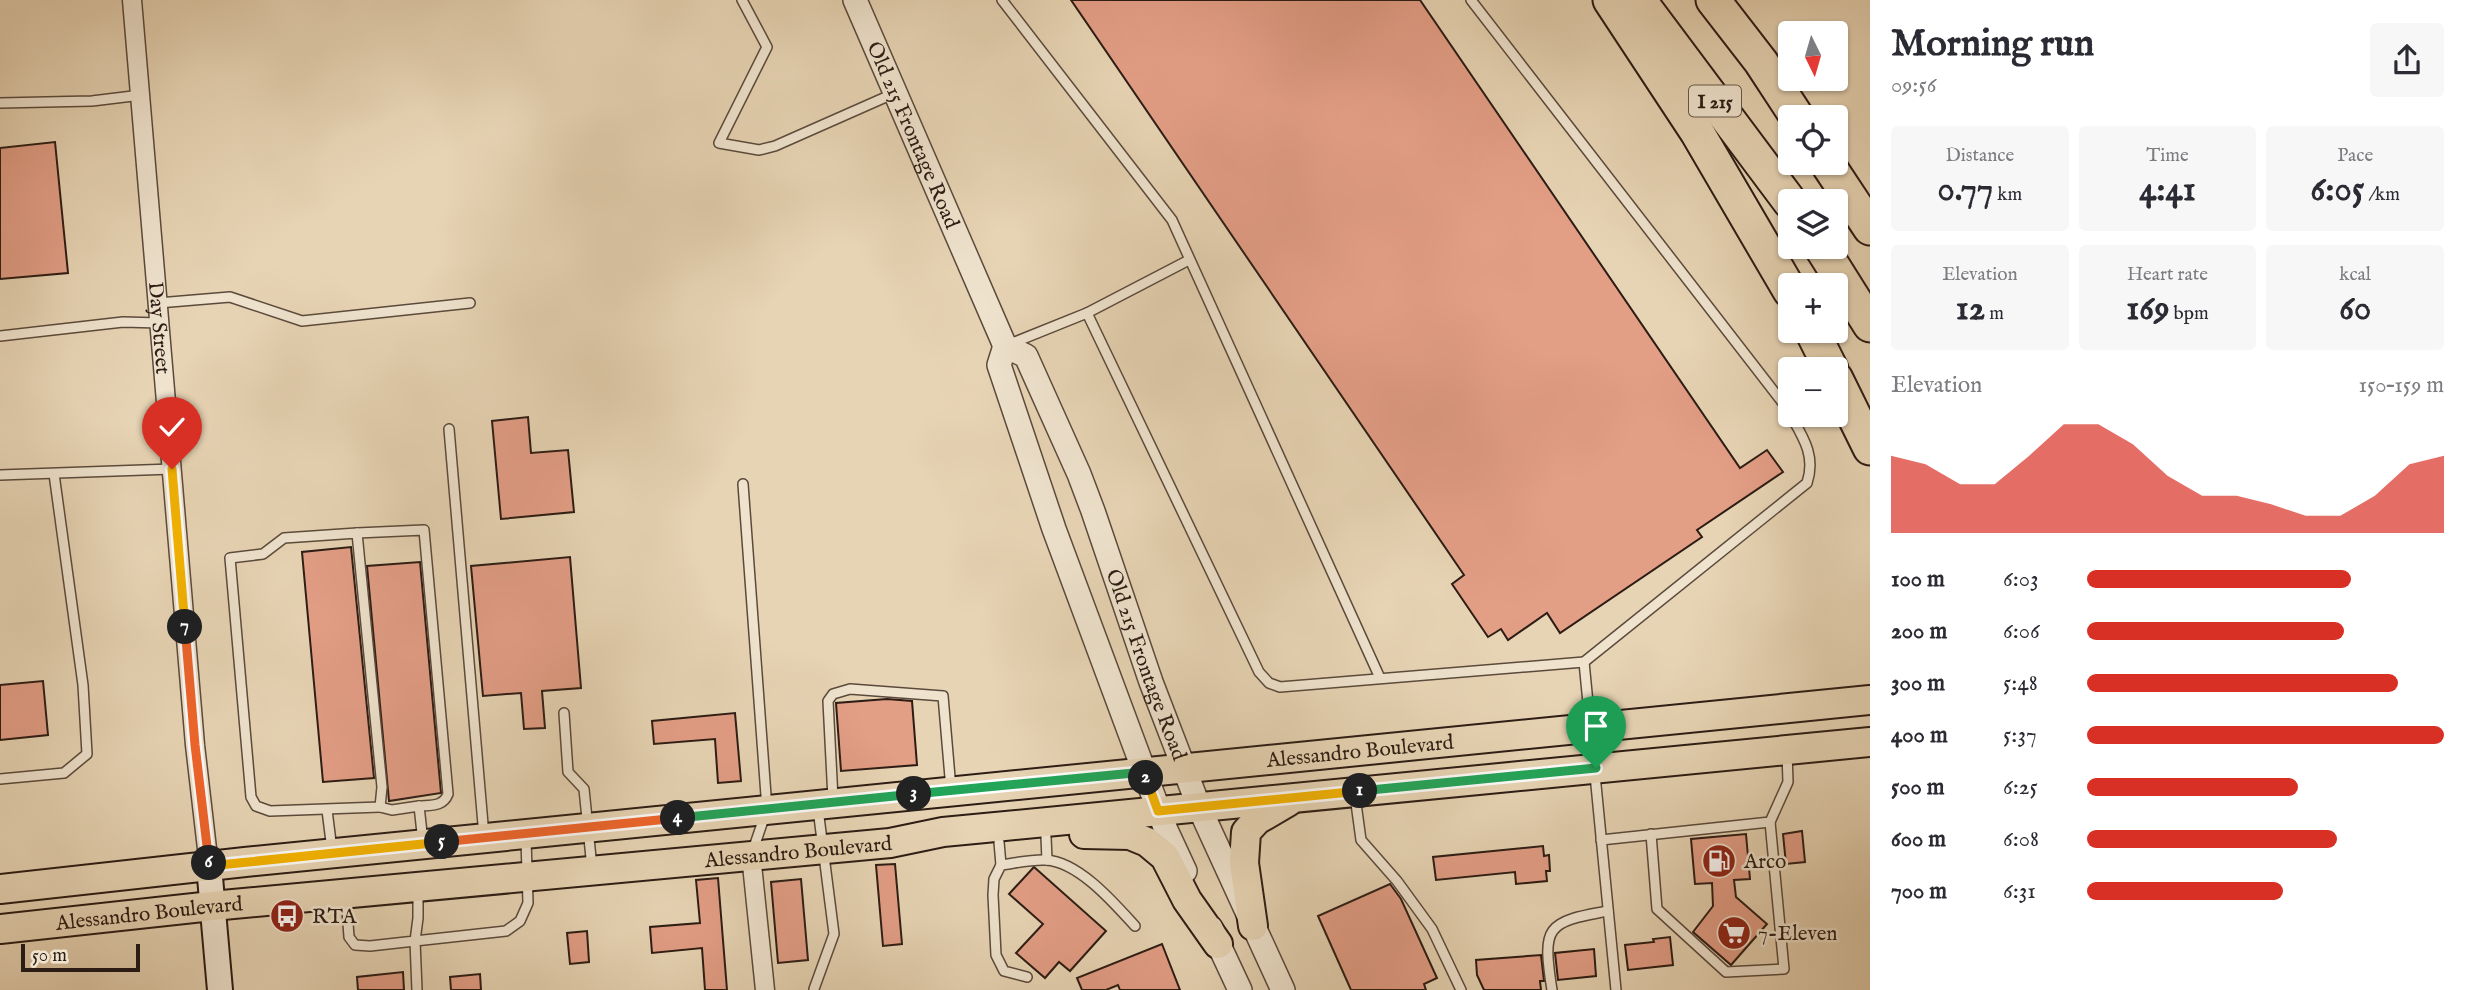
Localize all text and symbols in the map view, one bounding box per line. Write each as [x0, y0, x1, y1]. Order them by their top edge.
north arrow [1778, 21, 1848, 91]
map controls [1778, 21, 1848, 427]
text: Morning run [1891, 21, 2094, 69]
button: share [2370, 23, 2444, 97]
street label: Old 215 Frontage Road [860, 38, 965, 234]
text: 09:56 [1891, 71, 1936, 100]
road number: I 215 [1689, 86, 1741, 116]
button: locate [1778, 105, 1848, 175]
text: Distance [1945, 144, 2014, 168]
text: Time [2146, 144, 2189, 168]
text: Pace [2337, 144, 2373, 168]
text: 0.77 [1938, 168, 1993, 213]
text: 4:41 [2139, 168, 2196, 213]
text: 6:05 [2310, 168, 2364, 213]
text: km [1993, 183, 2022, 207]
text: /km [2364, 183, 2400, 207]
button: layers [1778, 189, 1848, 259]
text: Elevation [1942, 263, 2018, 287]
text: Heart rate [2127, 263, 2208, 287]
text: kcal [2339, 263, 2371, 287]
button: + [1778, 273, 1848, 343]
street label: Day Street [141, 281, 176, 375]
text: 12 [1956, 287, 1985, 332]
text: 169 [2126, 287, 2169, 332]
text: 60 [2339, 287, 2371, 332]
text: m [1985, 302, 2004, 326]
text: bpm [2169, 302, 2209, 326]
button: − [1778, 357, 1848, 427]
text: Elevation [1891, 371, 1982, 400]
text: 150–159 m [2358, 371, 2444, 400]
pin [142, 397, 202, 469]
icon: check [153, 408, 191, 446]
text: 100 m [1891, 565, 1945, 594]
text: 6:03 [2003, 565, 2039, 594]
street label: Old 215 Frontage Road [1099, 566, 1192, 765]
pin: 7 [168, 610, 202, 644]
text: 7 [180, 614, 189, 638]
text: 200 m [1891, 617, 1947, 646]
text: 6:06 [2003, 617, 2040, 646]
text: 300 m [1891, 669, 1945, 698]
text: 5:48 [2003, 669, 2038, 698]
pin [1566, 696, 1626, 768]
icon: arrive [1577, 707, 1615, 745]
text: 400 m [1891, 721, 1948, 750]
text: 5:37 [2003, 721, 2037, 750]
street label: Alessandro Boulevard [1264, 729, 1456, 775]
pin: 2 [1128, 760, 1164, 796]
text: 2 [1141, 765, 1150, 789]
text: 500 m [1891, 773, 1945, 802]
text: 6:25 [2003, 773, 2038, 802]
pin: 1 [1342, 774, 1378, 808]
pin: 3 [897, 776, 932, 812]
text: 1 [1356, 778, 1363, 802]
text: 3 [910, 781, 917, 805]
pin: 4 [660, 800, 696, 836]
text: 4 [673, 805, 682, 829]
pin: 5 [424, 824, 460, 860]
text: 600 m [1891, 825, 1946, 854]
text: 6:08 [2003, 825, 2039, 854]
text: 5 [438, 829, 445, 853]
street label: Alessandro Boulevard [703, 831, 894, 875]
fuel station icon: Arco [1700, 842, 1738, 880]
pin: 6 [192, 846, 227, 880]
place label: Arco [1743, 849, 1786, 876]
text: 6 [204, 850, 213, 874]
text: 700 m [1891, 877, 1947, 906]
text: 6:31 [2003, 877, 2036, 906]
street label: Alessandro Boulevard [53, 891, 245, 938]
bus stop icon: RTA [268, 897, 306, 935]
place label: RTA [312, 904, 357, 931]
supermarket icon: 7-Eleven [1715, 914, 1753, 952]
place label: 7-Eleven [1758, 921, 1837, 948]
scale bar [21, 941, 140, 973]
text: 50 m [32, 944, 67, 968]

